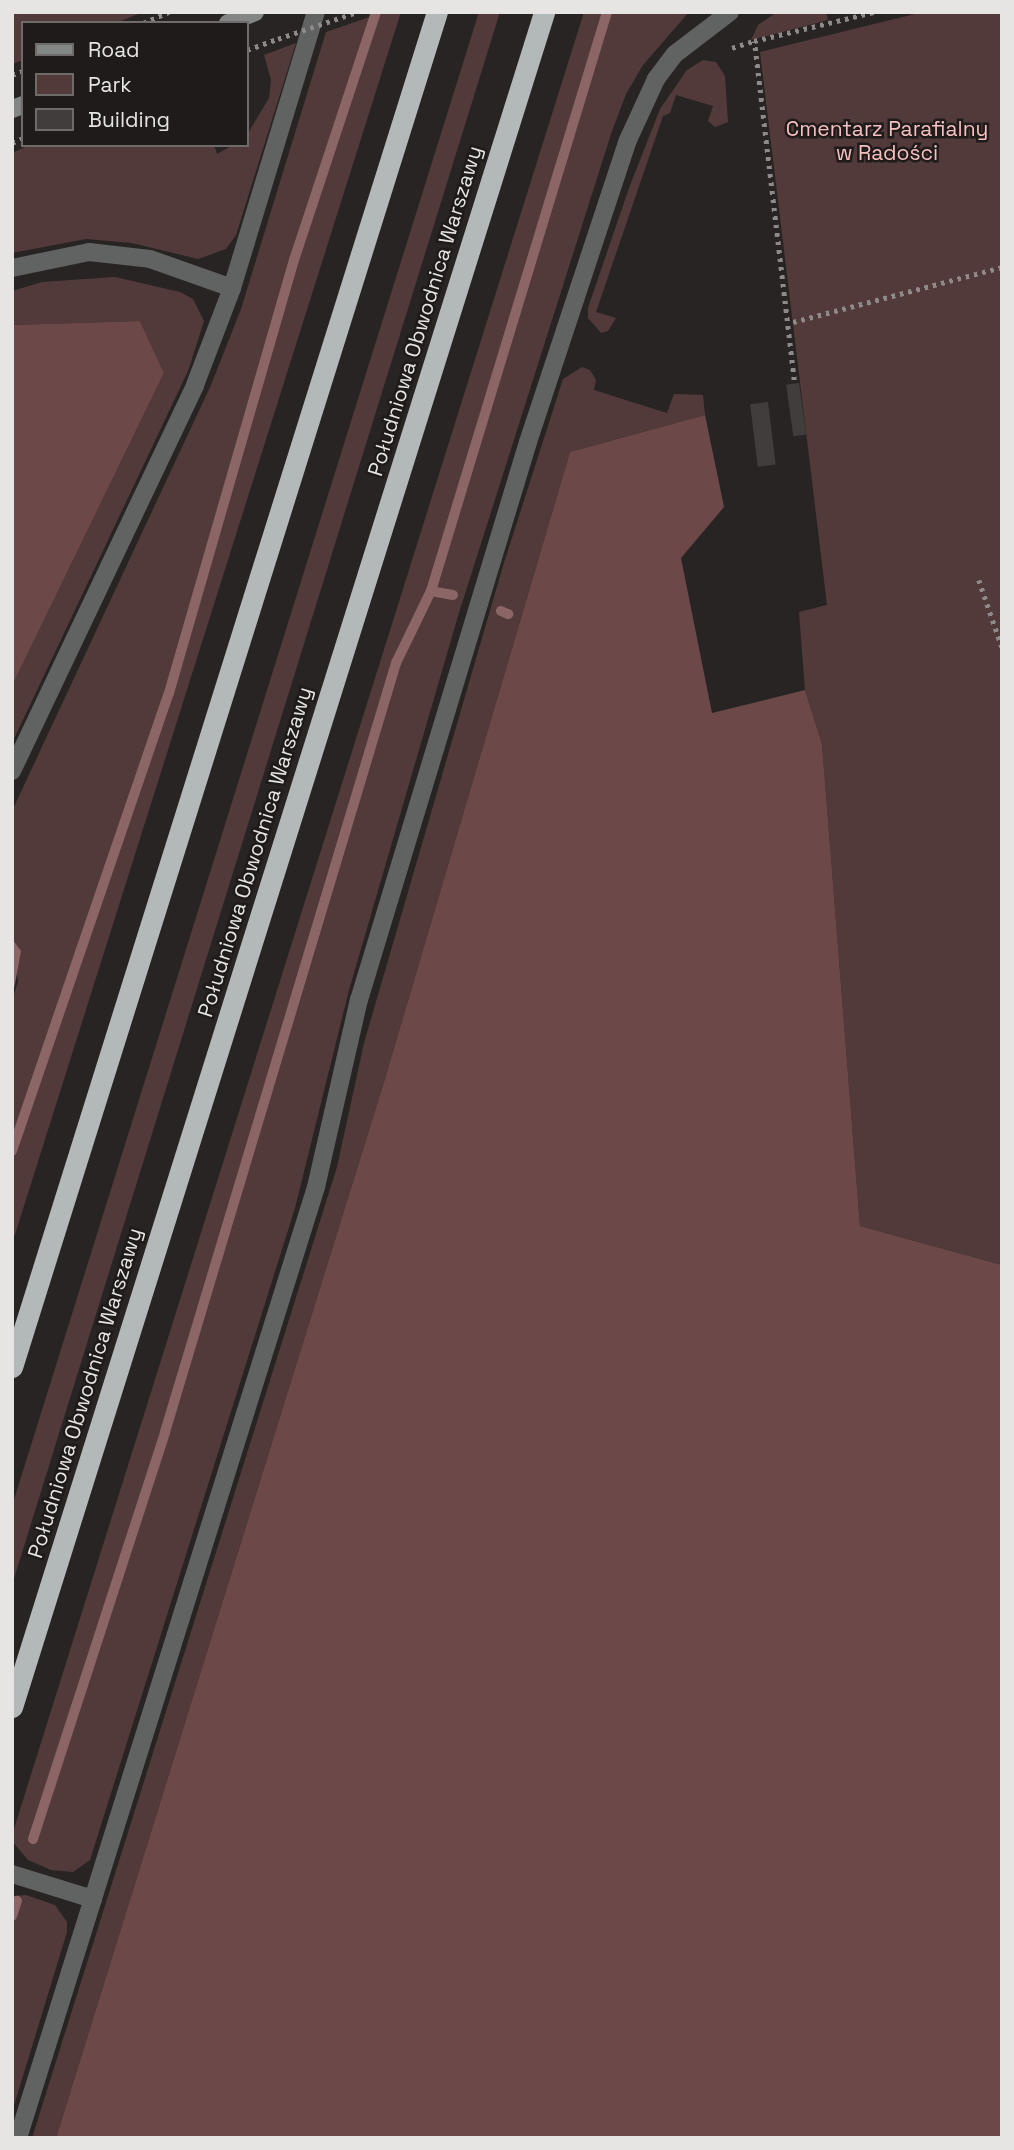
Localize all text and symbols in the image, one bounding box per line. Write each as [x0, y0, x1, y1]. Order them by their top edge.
legend [21, 21, 248, 147]
text: Road [88, 36, 140, 63]
text: Park [88, 71, 132, 98]
text: Building [88, 106, 170, 133]
park label: Cmentarz Parafialny w Radości [786, 116, 988, 166]
street label: Południowa Obwodnica Warszawy [363, 143, 487, 479]
street label: Południowa Obwodnica Warszawy [193, 684, 317, 1020]
street label: Południowa Obwodnica Warszawy [23, 1225, 147, 1561]

